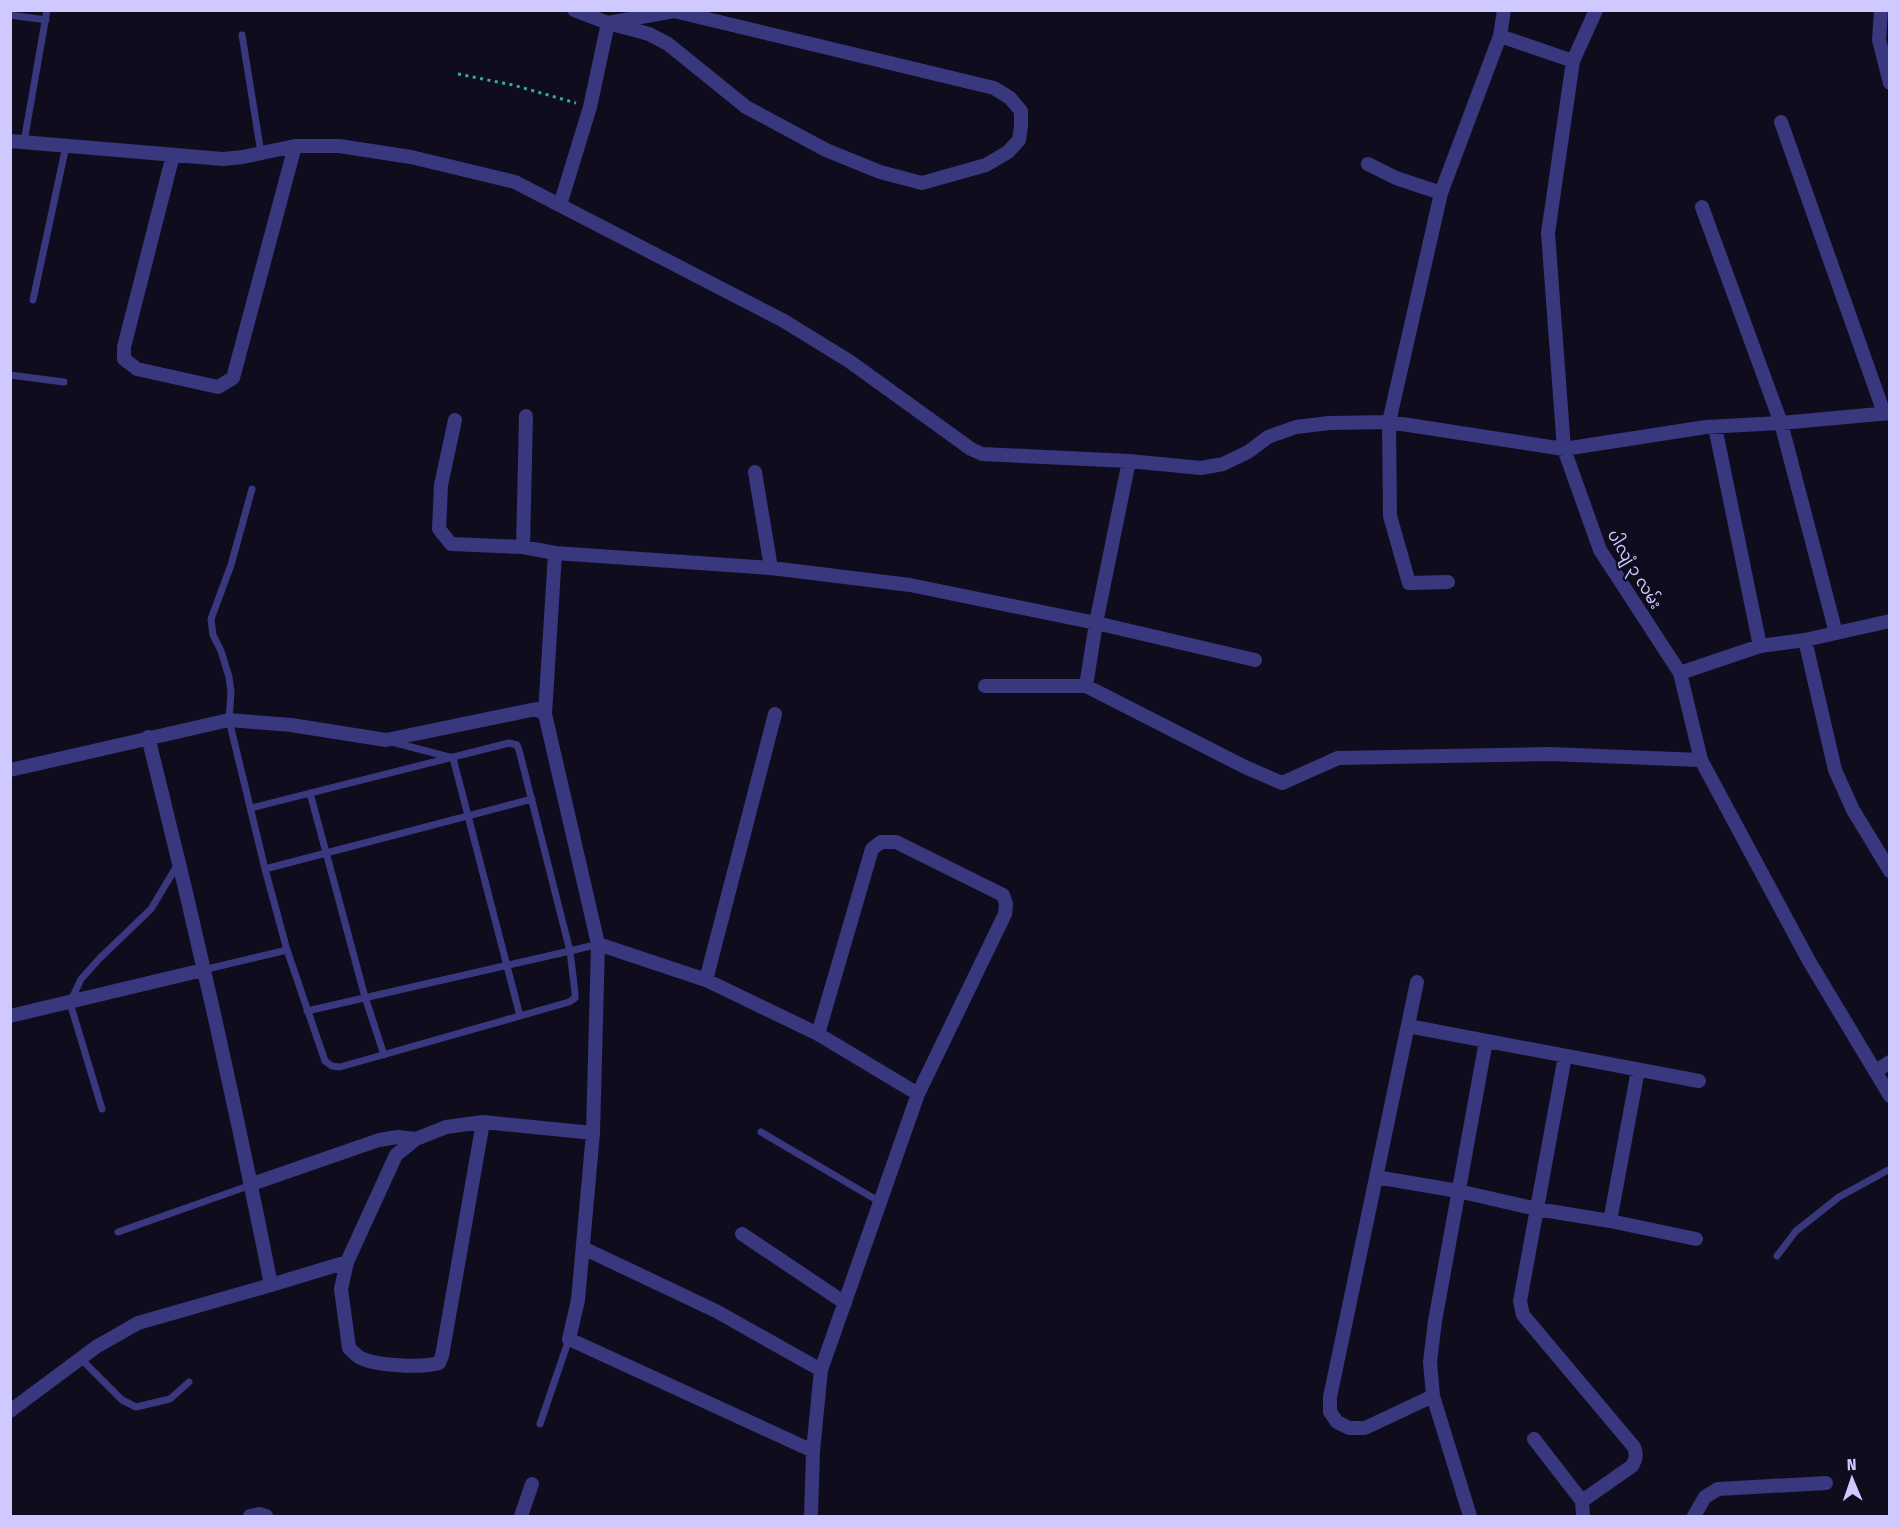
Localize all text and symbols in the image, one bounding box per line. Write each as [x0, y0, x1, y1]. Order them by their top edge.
street label: ပါလျံ ၃ လမ်း [1600, 525, 1667, 614]
north arrow [1822, 1449, 1882, 1509]
text: N [1846, 1455, 1857, 1474]

